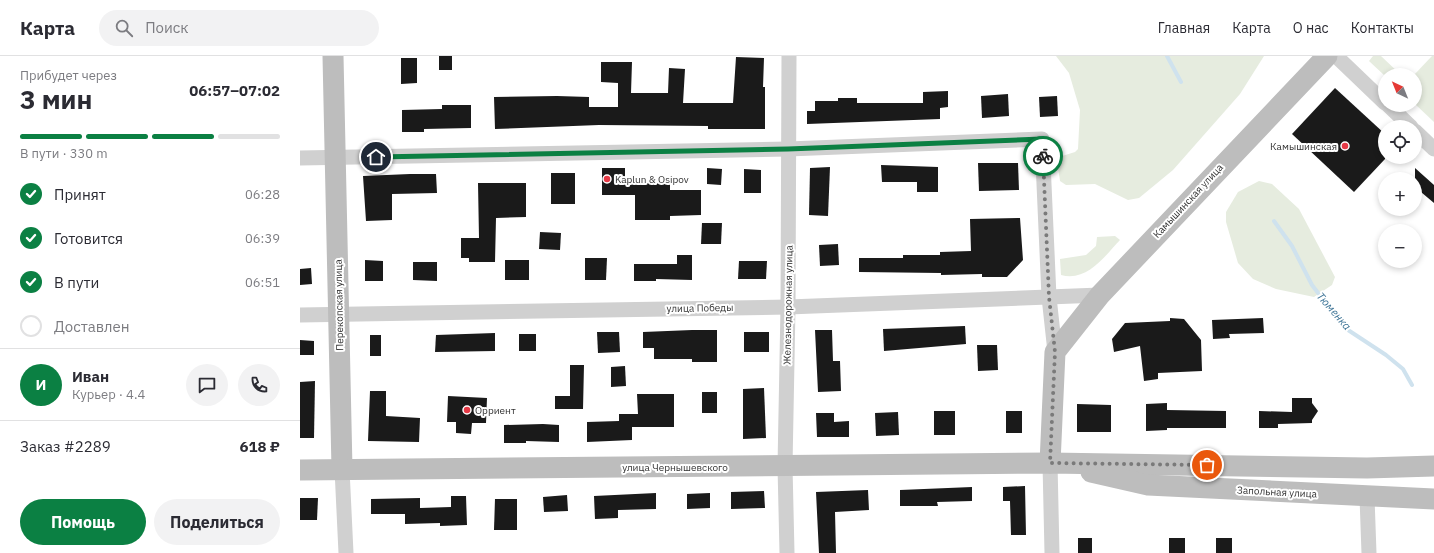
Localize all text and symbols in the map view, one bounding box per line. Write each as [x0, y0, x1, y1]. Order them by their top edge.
search box [99, 10, 379, 46]
text: Карта [20, 16, 75, 40]
icon: search [113, 17, 135, 39]
text: Поиск [145, 18, 189, 37]
text: Главная [1158, 19, 1210, 37]
text: Карта [1232, 19, 1271, 37]
text: О нас [1293, 19, 1329, 37]
text: Контакты [1351, 19, 1414, 37]
text: Прибудет через [20, 67, 117, 84]
north arrow [1378, 68, 1422, 112]
map controls [1378, 68, 1422, 268]
text: 06:57–07:02 [189, 81, 280, 100]
text: 3 мин [20, 82, 92, 116]
button: locate [1378, 120, 1422, 164]
courier [1023, 136, 1063, 176]
pin [359, 140, 393, 174]
place label: Камышинская [1270, 140, 1337, 153]
marker: Камышинская [1340, 141, 1350, 151]
text: В пути · 330 m [20, 145, 108, 162]
icon: bike [1032, 145, 1054, 167]
icon: home [365, 146, 387, 168]
street label: Камышинская улица [1150, 161, 1226, 241]
button: + [1378, 172, 1422, 216]
place label: Kaplun & Osipov [615, 173, 689, 186]
marker: Kaplun & Osipov [602, 174, 612, 184]
icon: check [20, 183, 42, 205]
text: Принят [54, 185, 106, 204]
text: 06:28 [245, 186, 280, 203]
button: − [1378, 224, 1422, 268]
icon: check [20, 227, 42, 249]
text: Готовится [54, 229, 123, 248]
text: 06:39 [245, 230, 280, 247]
street label: Железнодорожная улица [780, 244, 796, 365]
street label: Перекопская улица [332, 258, 346, 351]
icon: check [20, 271, 42, 293]
text: В пути [54, 273, 99, 292]
text: 06:51 [245, 274, 280, 291]
water label: Тюменка [1314, 289, 1354, 333]
street label: улица Победы [666, 301, 734, 315]
text: Доставлен [54, 317, 130, 336]
button: chat [186, 364, 228, 406]
button: phone [238, 364, 280, 406]
text: Иван [72, 367, 109, 386]
text: И [36, 375, 46, 394]
text: Курьер · 4.4 [72, 386, 145, 403]
place label: Орриент [475, 404, 516, 417]
marker: Орриент [462, 405, 472, 415]
text: Заказ #2289 [20, 437, 111, 456]
text: 618 ₽ [240, 437, 280, 456]
pin [1190, 448, 1224, 482]
icon: bag [1196, 454, 1218, 476]
street label: улица Чернышевского [622, 461, 728, 474]
street label: Запольная улица [1237, 483, 1318, 501]
button: Помощь [20, 499, 146, 545]
button: Поделиться [154, 499, 280, 545]

